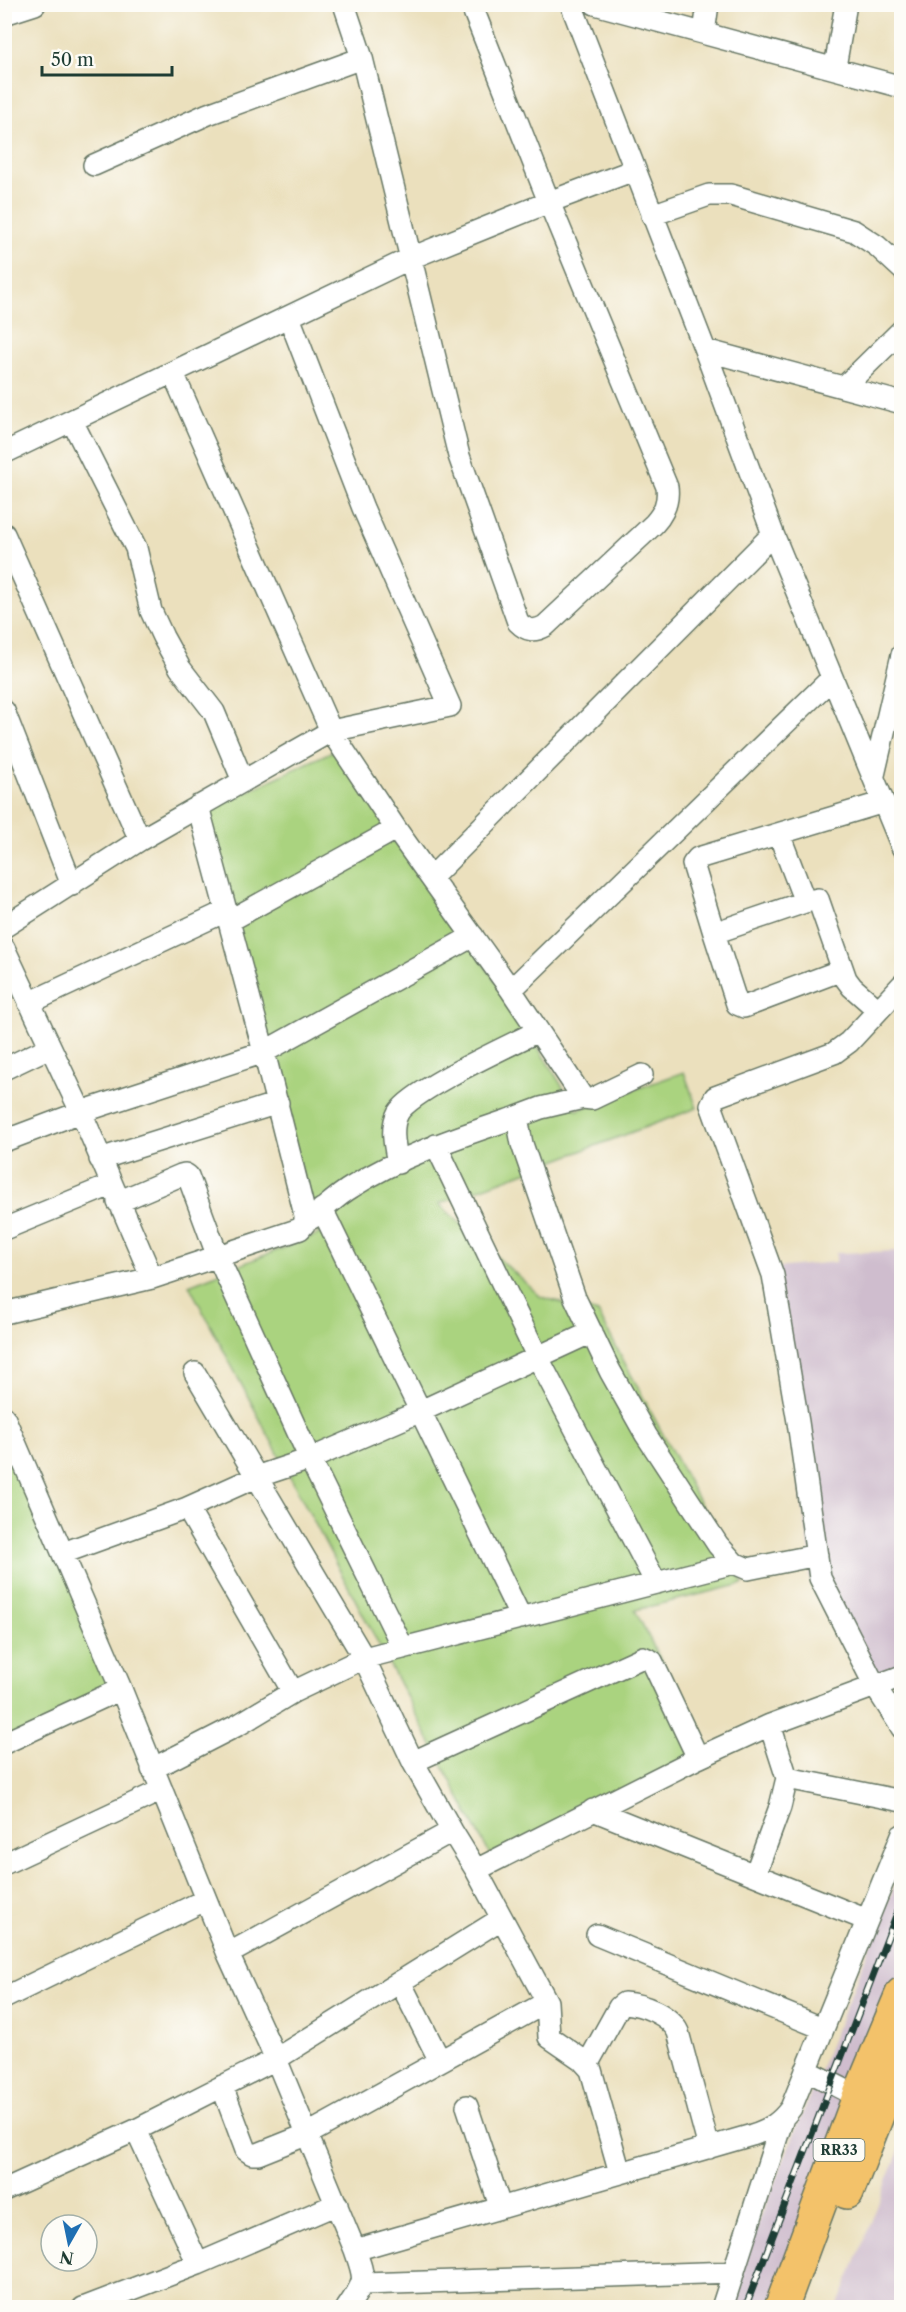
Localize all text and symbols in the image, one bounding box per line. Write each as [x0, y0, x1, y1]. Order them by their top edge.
scale bar [42, 39, 172, 77]
text: 50 m [51, 49, 94, 71]
road number: RR33 [814, 2139, 864, 2161]
north arrow [39, 2213, 99, 2273]
text: N [58, 2247, 75, 2269]

